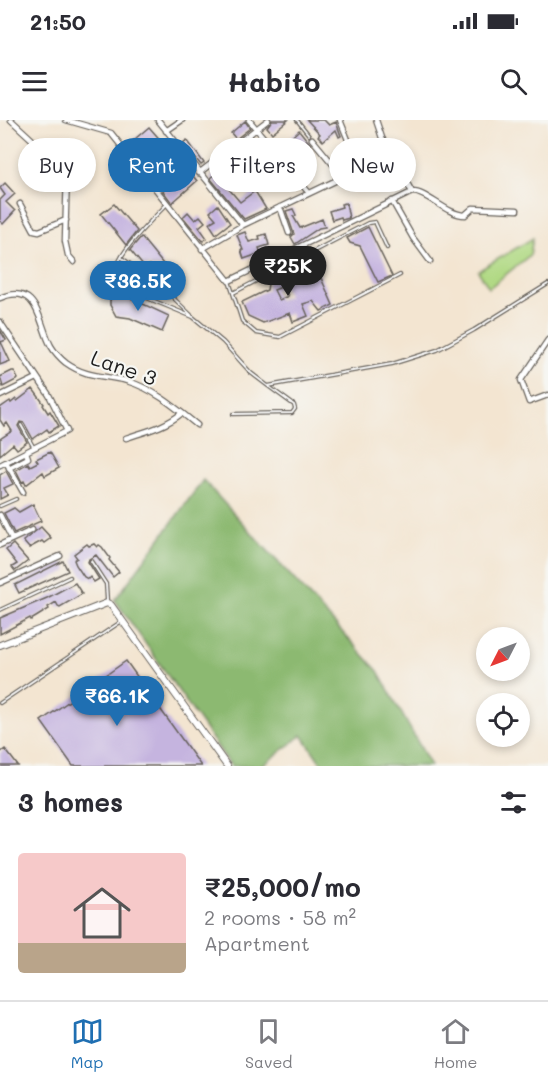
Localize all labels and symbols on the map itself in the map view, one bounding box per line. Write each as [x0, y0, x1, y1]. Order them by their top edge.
pin: ₹25K [252, 246, 324, 297]
pin: ₹36.5K [89, 261, 187, 312]
street label: Lane 3 [88, 343, 160, 391]
north arrow [476, 627, 530, 681]
pin: ₹66.1K [68, 676, 166, 727]

